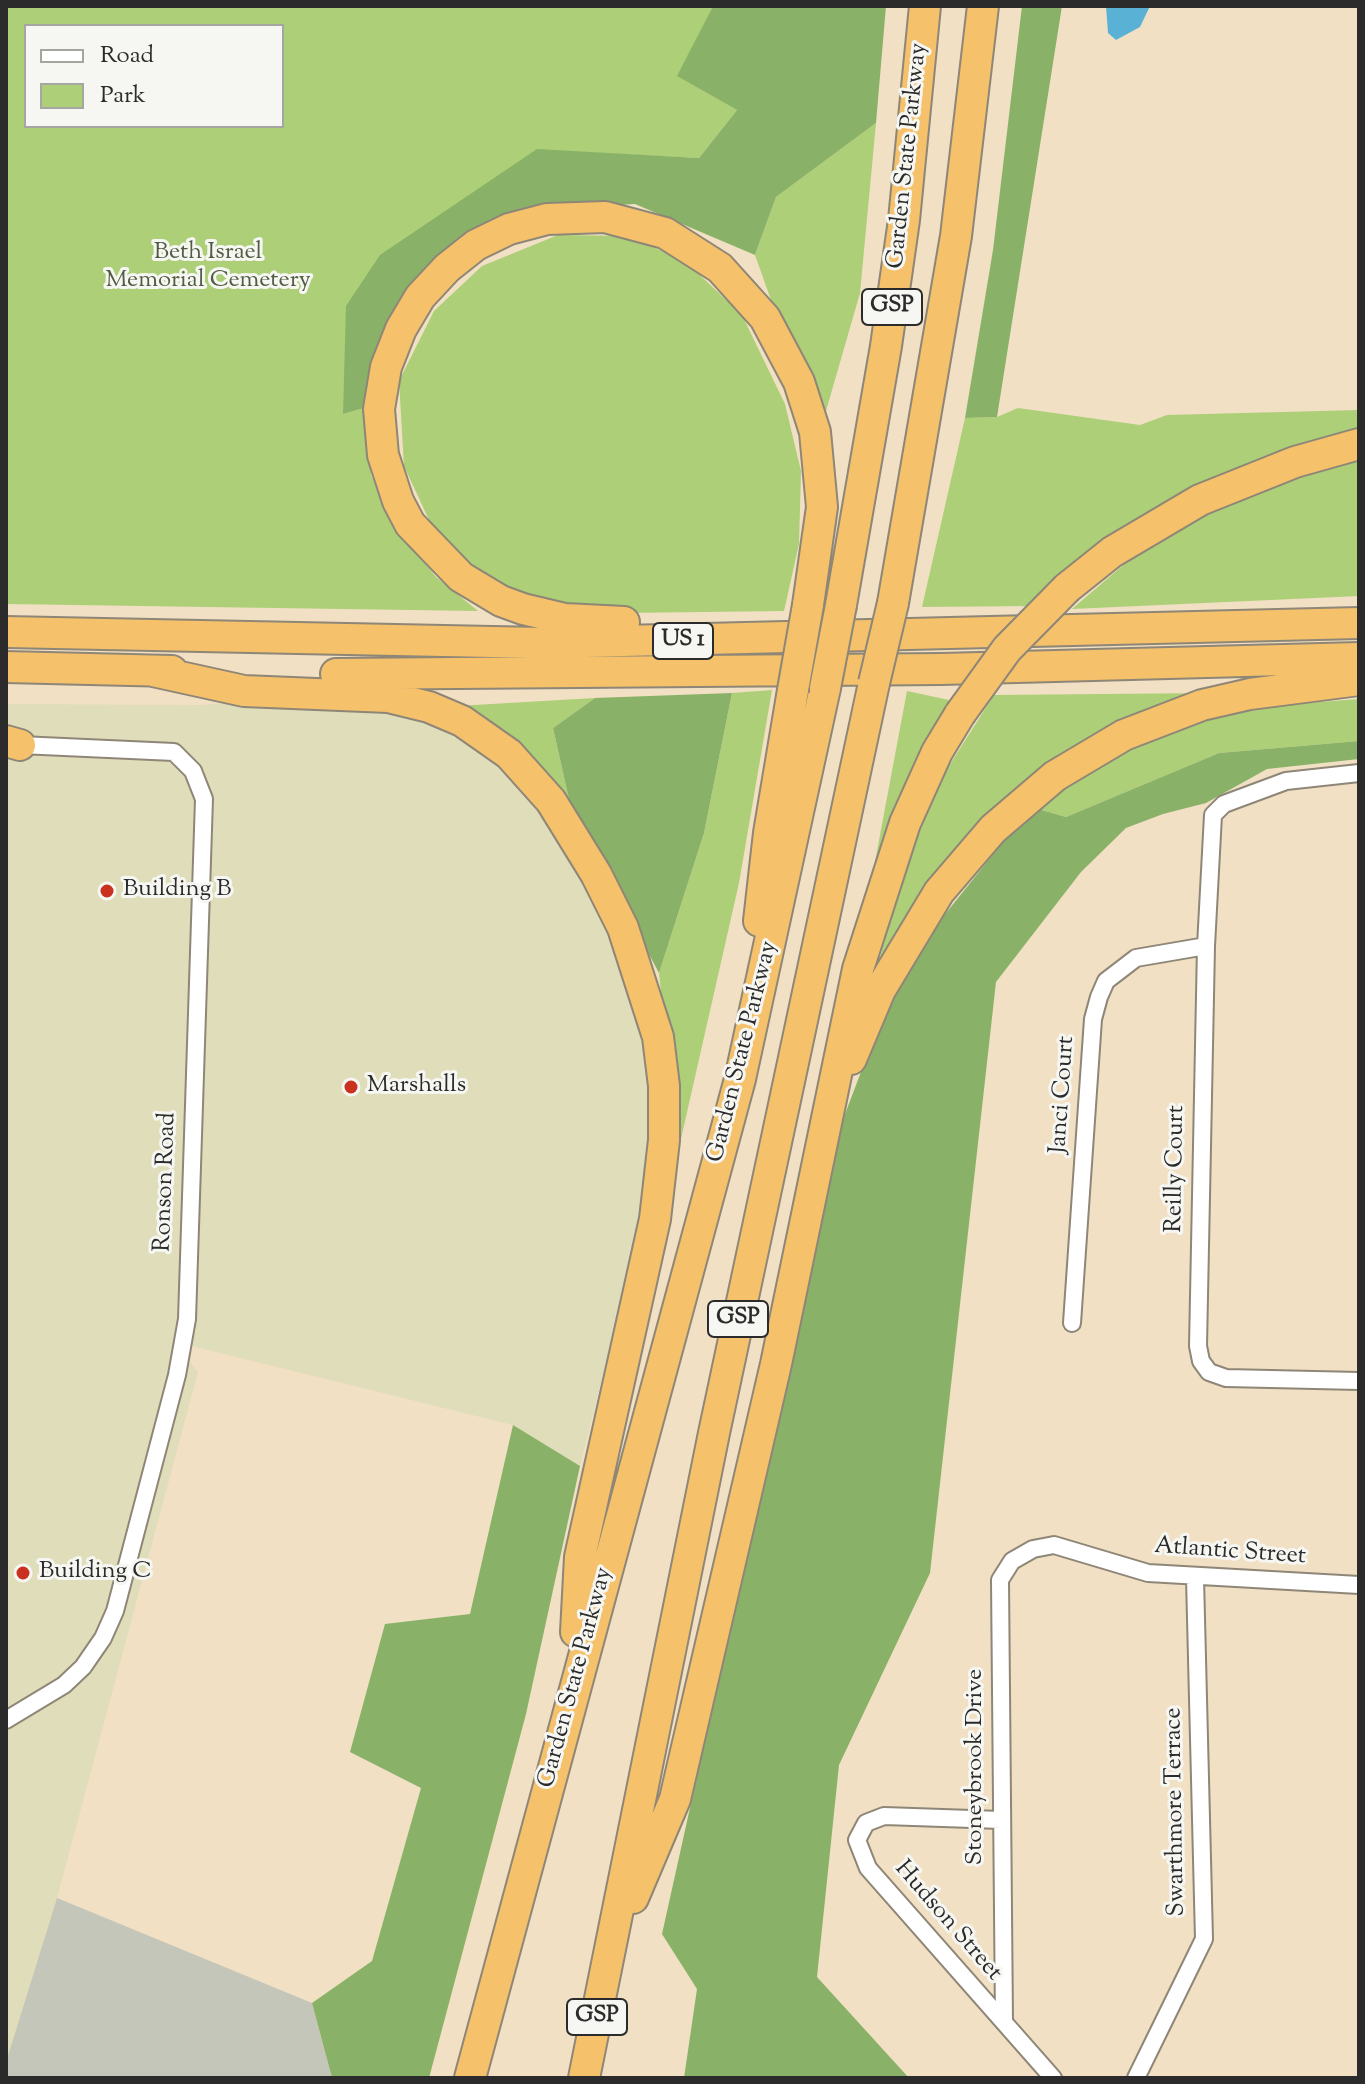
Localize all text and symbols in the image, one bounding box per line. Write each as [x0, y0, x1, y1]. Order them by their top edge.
legend [24, 24, 284, 128]
text: Road [100, 39, 154, 73]
street label: Garden State Parkway [883, 42, 935, 270]
text: Park [100, 79, 146, 113]
park label: Beth Israel Memorial Cemetery [105, 240, 311, 296]
road number: GSP [862, 289, 922, 325]
road number: US 1 [653, 623, 713, 659]
place label: Building B [123, 877, 231, 905]
marker: Building B [98, 882, 116, 900]
street label: Garden State Parkway [703, 938, 785, 1166]
street label: Janci Court [1046, 1035, 1082, 1155]
place label: Marshalls [367, 1073, 466, 1101]
marker: Marshalls [342, 1078, 360, 1096]
street label: Reilly Court [1161, 1105, 1193, 1233]
street label: Ronson Road [150, 1112, 184, 1252]
road number: GSP [708, 1301, 768, 1337]
street label: Atlantic Street [1153, 1533, 1307, 1573]
place label: Building C [39, 1559, 152, 1587]
marker: Building C [14, 1564, 32, 1582]
street label: Garden State Parkway [534, 1565, 620, 1791]
street label: Stoneybrook Drive [963, 1669, 991, 1865]
street label: Swarthmore Terrace [1161, 1707, 1193, 1917]
street label: Hudson Street [887, 1856, 1007, 1988]
road number: GSP [567, 1999, 627, 2035]

